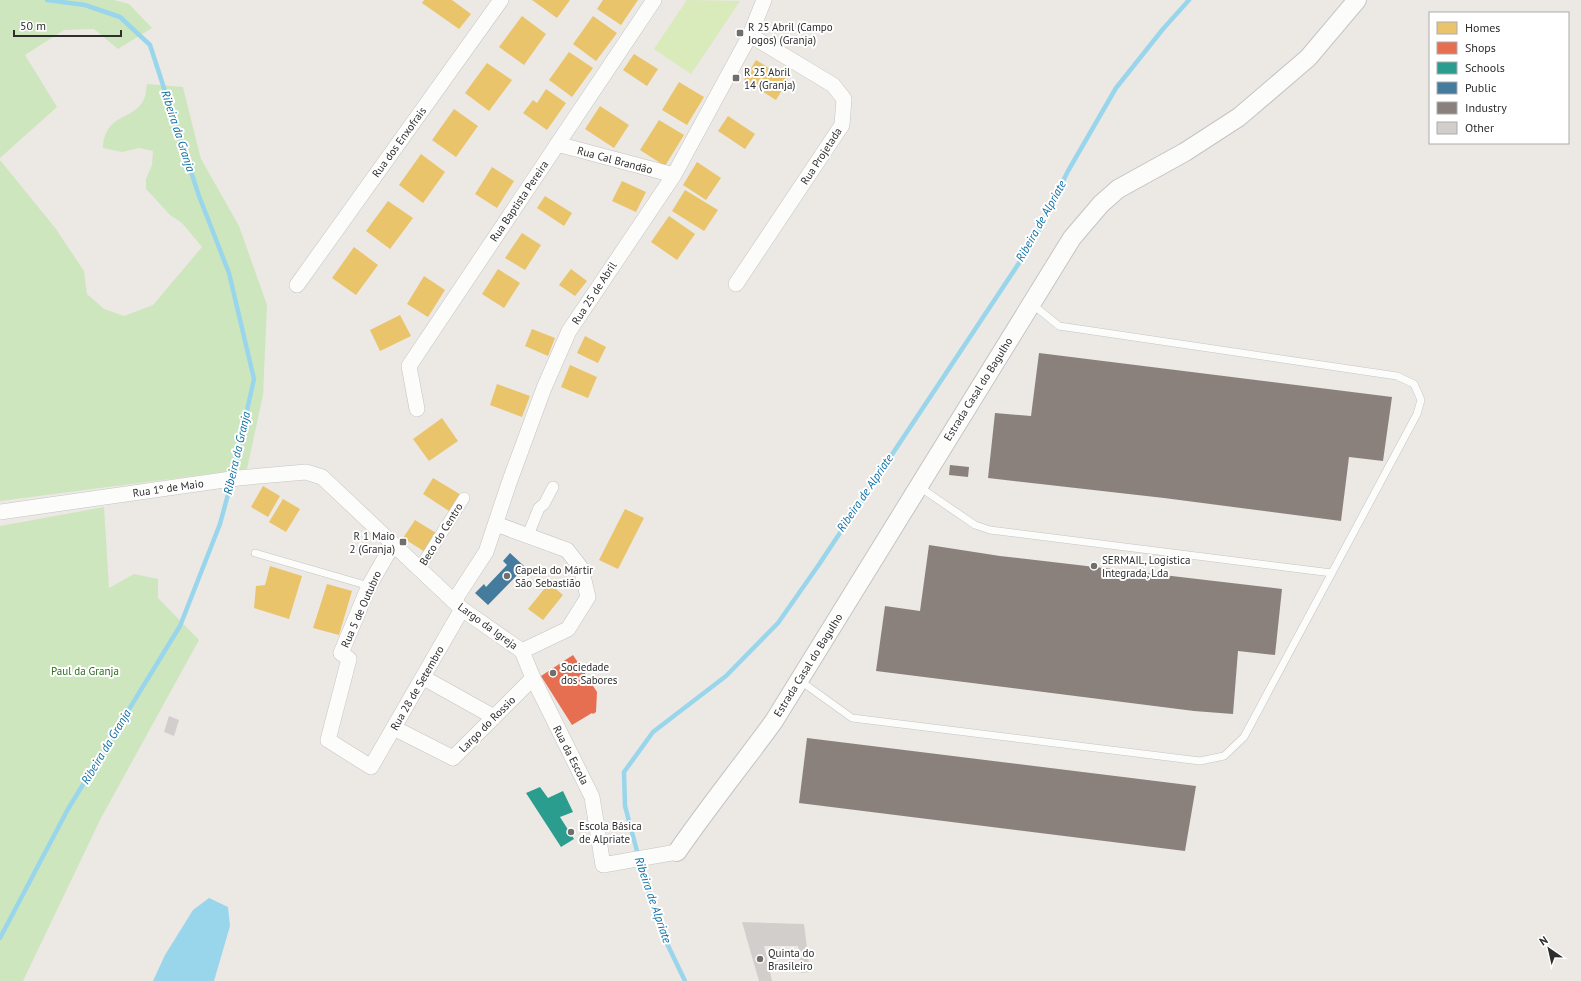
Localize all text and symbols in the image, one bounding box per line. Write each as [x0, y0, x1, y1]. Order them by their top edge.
scale bar [14, 12, 121, 38]
legend [1429, 12, 1569, 144]
text: 50 m [20, 18, 46, 33]
place label: R 25 Abril (Campo Jogos) (Granja) [747, 20, 833, 47]
text: Homes [1465, 20, 1500, 35]
marker: R 25 Abril (Campo Jogos) (Granja) [735, 28, 745, 38]
text: Shops [1465, 40, 1496, 55]
text: Schools [1465, 60, 1505, 75]
place label: R 25 Abril 14 (Granja) [744, 65, 795, 92]
marker: R 25 Abril 14 (Granja) [731, 73, 741, 83]
text: Public [1465, 80, 1497, 95]
water label: Ribeira da Granja [158, 88, 199, 174]
text: Industry [1465, 100, 1507, 115]
street label: Rua dos Enxofrais [369, 104, 429, 180]
text: Other [1465, 120, 1494, 135]
street label: Rua Projetada [797, 125, 845, 187]
street label: Rua Cal Brandão [576, 143, 654, 177]
street label: Rua Baptista Pereira [487, 158, 551, 244]
water label: Ribeira de Alpriate [1012, 177, 1069, 264]
street label: Rua 25 de Abril [569, 258, 620, 327]
street label: Estrada Casal do Bagulho [940, 335, 1016, 443]
water label: Ribeira da Granja [220, 410, 253, 496]
water label: Ribeira de Alpriate [833, 451, 896, 534]
street label: Rua 1º de Maio [132, 476, 204, 500]
street label: Beco do Centro [416, 500, 466, 568]
place label: R 1 Maio 2 (Granja) [350, 529, 395, 556]
marker: R 1 Maio 2 (Granja) [398, 537, 408, 547]
place label: SERMAIL, Logística Integrada, Lda [1102, 553, 1190, 580]
marker: SERMAIL, Logística Integrada, Lda [1089, 561, 1099, 571]
place label: Capela do Mártir São Sebastião [515, 563, 593, 590]
street label: Rua 5 de Outubro [338, 568, 384, 650]
marker: Capela do Mártir São Sebastião [502, 571, 512, 581]
street label: Largo da Igreja [455, 600, 521, 652]
street label: Estrada Casal do Bagulho [770, 611, 846, 719]
street label: Rua 28 de Setembro [387, 643, 447, 733]
place label: Sociedade dos Sabores [561, 660, 618, 687]
park label: Paul da Granja [51, 664, 119, 678]
marker: Sociedade dos Sabores [548, 668, 558, 678]
street label: Largo do Rossio [456, 693, 518, 755]
water label: Ribeira da Granja [77, 706, 134, 787]
street label: Rua da Escola [550, 723, 592, 787]
place label: Escola Básica de Alpriate [579, 819, 642, 846]
marker: Escola Básica de Alpriate [566, 827, 576, 837]
water label: Ribeira de Alpriate [632, 855, 675, 945]
north arrow [1529, 929, 1569, 969]
text: N [1536, 933, 1550, 949]
place label: Quinta do Brasileiro [768, 946, 814, 973]
marker: Quinta do Brasileiro [755, 954, 765, 964]

